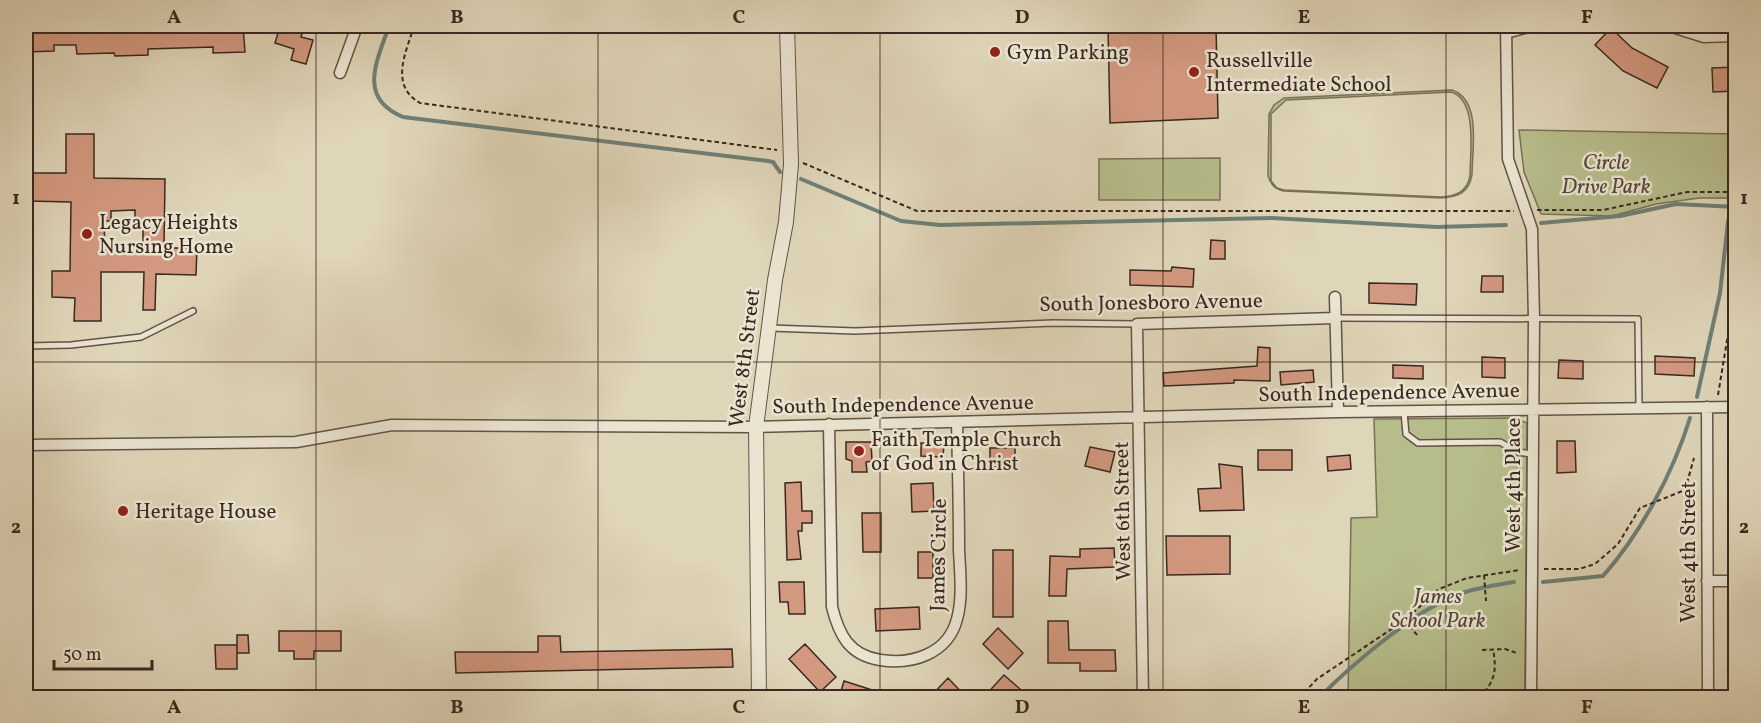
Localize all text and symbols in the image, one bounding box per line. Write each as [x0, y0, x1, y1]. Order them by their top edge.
text: A [167, 4, 181, 32]
text: B [450, 4, 464, 32]
text: C [733, 4, 746, 32]
text: D [1015, 4, 1029, 32]
text: E [1298, 4, 1310, 32]
text: F [1581, 4, 1593, 32]
place label: Gym Parking [1007, 39, 1129, 68]
marker: Gym Parking [988, 45, 1002, 59]
place label: Russellville Intermediate School [1206, 47, 1391, 100]
marker: Russellville Intermediate School [1187, 65, 1201, 79]
park label: Circle Drive Park [1562, 149, 1651, 202]
text: 1 [12, 185, 20, 213]
text: 1 [1740, 185, 1748, 213]
place label: Legacy Heights Nursing Home [99, 209, 238, 262]
marker: Legacy Heights Nursing Home [80, 227, 94, 241]
street label: West 8th Street [723, 287, 768, 429]
street label: South Jonesboro Avenue [1039, 287, 1263, 320]
street label: South Independence Avenue [1258, 377, 1520, 410]
street label: South Independence Avenue [772, 389, 1034, 422]
street label: West 4th Place [1500, 418, 1529, 552]
place label: Faith Temple Church of God in Christ [871, 426, 1062, 479]
street label: West 6th Street [1108, 441, 1139, 581]
marker: Faith Temple Church of God in Christ [852, 444, 866, 458]
street label: West 4th Street [1675, 481, 1704, 623]
place label: Heritage House [135, 498, 276, 527]
street label: James Circle [924, 498, 955, 612]
marker: Heritage House [116, 504, 130, 518]
text: 2 [11, 514, 21, 542]
text: 2 [1739, 514, 1749, 542]
park label: James School Park [1390, 583, 1486, 636]
scale bar [54, 633, 152, 671]
text: 50 m [63, 643, 102, 668]
text: A [167, 694, 181, 722]
text: B [450, 694, 464, 722]
text: C [733, 694, 746, 722]
text: D [1015, 694, 1029, 722]
text: E [1298, 694, 1310, 722]
text: F [1581, 694, 1593, 722]

